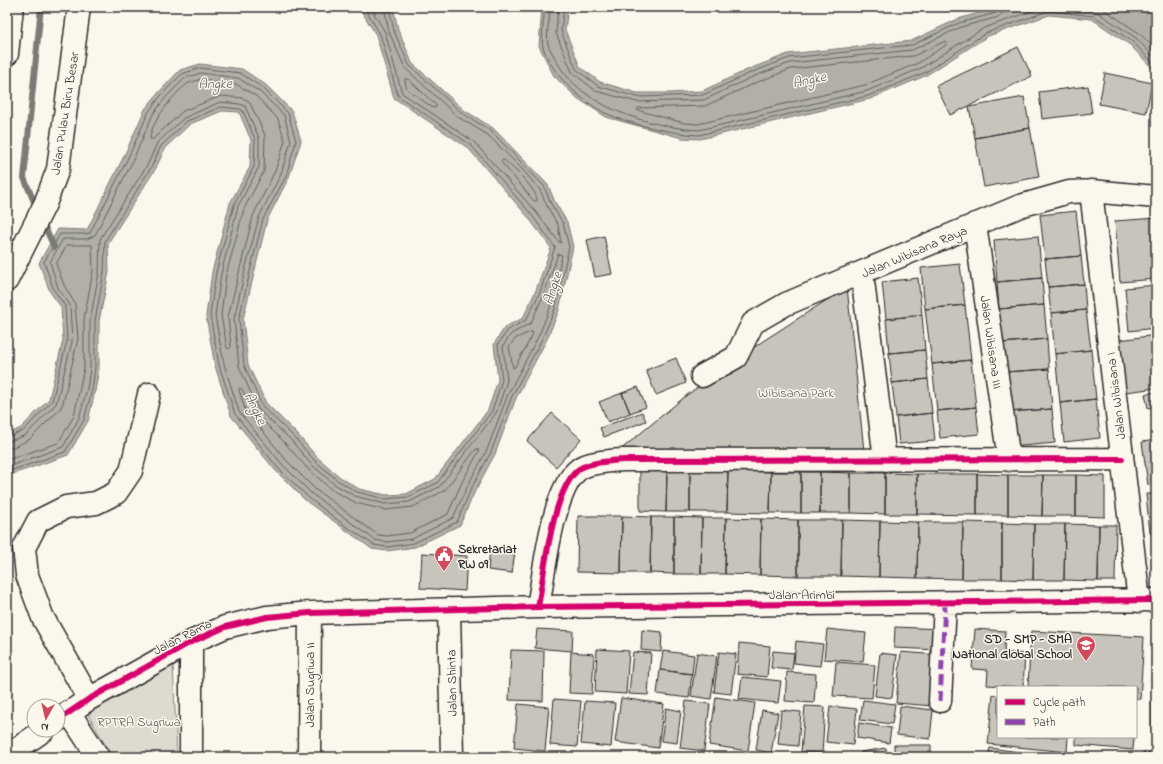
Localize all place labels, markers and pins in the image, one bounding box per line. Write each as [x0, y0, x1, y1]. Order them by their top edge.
place label: Sekretariat RW 09 [457, 540, 517, 574]
public building icon: Sekretariat RW 09 [433, 544, 455, 572]
place label: SD - SMP - SMA National Global School [952, 630, 1072, 664]
school or university icon: SD - SMP - SMA National Global School [1075, 634, 1097, 662]

